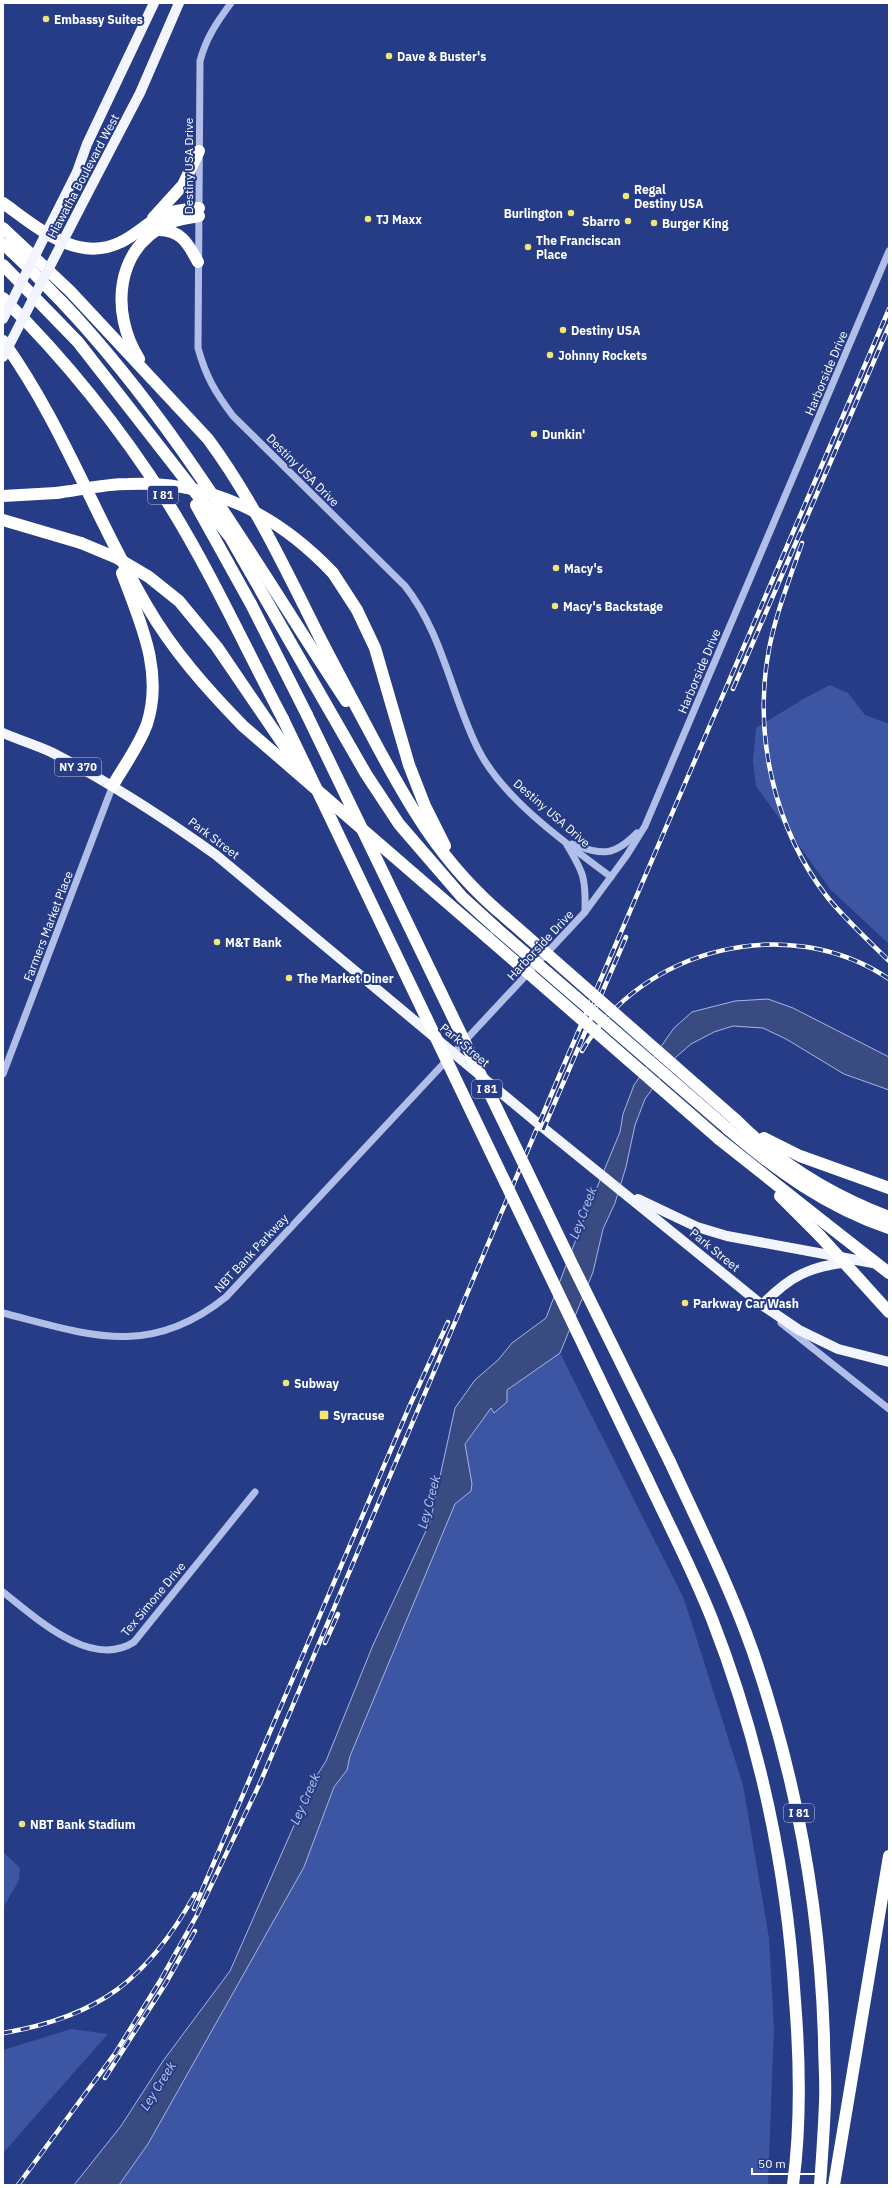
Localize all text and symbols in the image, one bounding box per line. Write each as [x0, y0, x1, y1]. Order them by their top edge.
place label: Embassy Suites [54, 12, 143, 27]
marker: Embassy Suites [41, 14, 51, 24]
place label: Dave & Buster's [397, 49, 486, 64]
marker: Dave & Buster's [384, 51, 394, 61]
street label: Hiawatha Boulevard West [44, 111, 122, 241]
street label: Destiny USA Drive [181, 117, 196, 214]
place label: Regal Destiny USA [634, 182, 703, 211]
marker: Regal Destiny USA [621, 191, 631, 201]
place label: Burlington [504, 206, 563, 221]
marker: Burlington [566, 208, 576, 218]
place label: TJ Maxx [376, 212, 422, 227]
marker: TJ Maxx [363, 214, 373, 224]
place label: Sbarro [582, 214, 620, 229]
marker: Sbarro [623, 216, 633, 226]
place label: Burger King [662, 216, 729, 231]
marker: Burger King [649, 218, 659, 228]
place label: The Franciscan Place [536, 233, 621, 262]
marker: The Franciscan Place [523, 242, 533, 252]
place label: Destiny USA [571, 323, 640, 338]
marker: Destiny USA [558, 325, 568, 335]
street label: Harborside Drive [801, 328, 851, 418]
place label: Johnny Rockets [558, 348, 647, 363]
marker: Johnny Rockets [545, 350, 555, 360]
place label: Dunkin' [542, 427, 585, 442]
marker: Dunkin' [529, 429, 539, 439]
street label: Destiny USA Drive [264, 431, 343, 510]
road number: I 81 [148, 486, 178, 504]
place label: Macy's [564, 561, 603, 576]
marker: Macy's [551, 563, 561, 573]
place label: Macy's Backstage [563, 599, 663, 614]
marker: Macy's Backstage [550, 601, 560, 611]
street label: Harborside Drive [674, 626, 724, 716]
road number: NY 370 [55, 758, 101, 776]
street label: Destiny USA Drive [511, 776, 594, 851]
street label: Park Street [186, 814, 242, 862]
street label: Farmers Market Place [20, 868, 76, 983]
street label: Harborside Drive [504, 907, 577, 983]
place label: M&T Bank [225, 935, 282, 950]
marker: M&T Bank [212, 937, 222, 947]
place label: The Market Diner [297, 971, 394, 986]
marker: The Market Diner [284, 973, 294, 983]
street label: Park Street [437, 1020, 493, 1070]
road number: I 81 [472, 1080, 502, 1098]
water label: Ley Creek [565, 1184, 601, 1242]
street label: NBT Bank Parkway [211, 1211, 291, 1295]
street label: Park Street [687, 1225, 743, 1275]
place label: Parkway Car Wash [693, 1296, 799, 1311]
marker: Parkway Car Wash [680, 1298, 690, 1308]
place label: Subway [294, 1376, 339, 1391]
marker: Subway [281, 1378, 291, 1388]
place label: Syracuse [333, 1408, 385, 1423]
marker: Syracuse [318, 1409, 330, 1421]
water label: Ley Creek [414, 1473, 444, 1531]
street label: Tex Simone Drive [117, 1558, 189, 1639]
water label: Ley Creek [286, 1770, 324, 1827]
road number: I 81 [784, 1804, 814, 1822]
place label: NBT Bank Stadium [30, 1817, 135, 1832]
marker: NBT Bank Stadium [17, 1819, 27, 1829]
water label: Ley Creek [136, 2058, 180, 2114]
scale bar [752, 2150, 823, 2176]
text: 50 m [758, 2156, 786, 2171]

